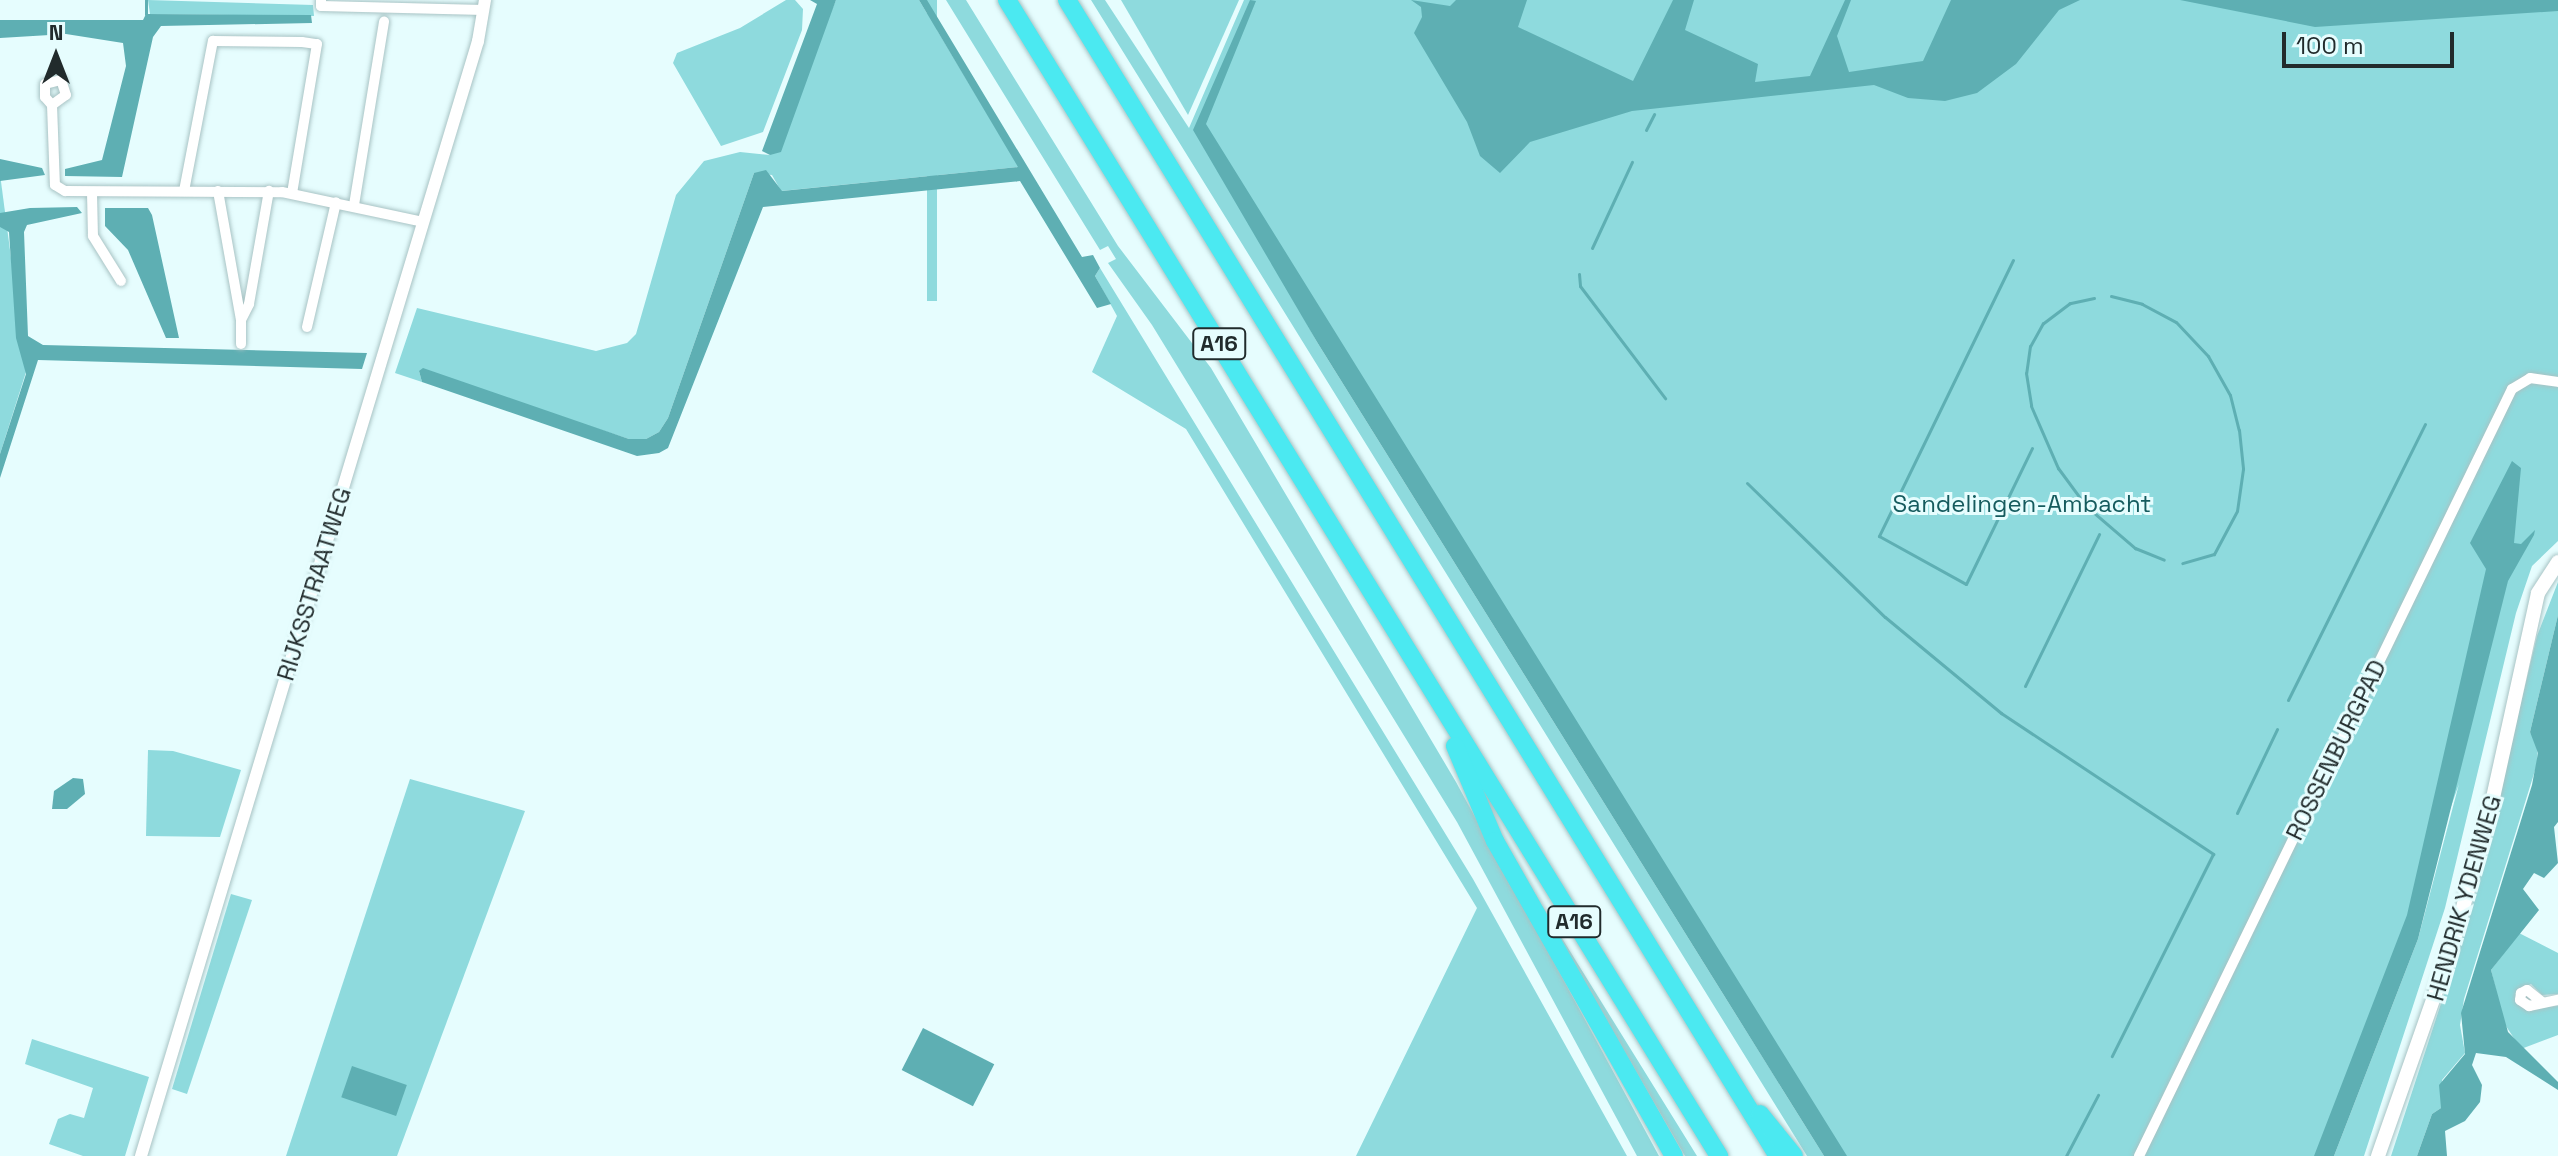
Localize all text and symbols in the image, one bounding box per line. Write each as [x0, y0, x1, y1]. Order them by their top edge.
north arrow [16, 16, 96, 96]
scale bar [2286, 16, 2458, 66]
text: N [49, 18, 63, 46]
text: 100 m [2296, 30, 2364, 61]
road number: A16 [1191, 326, 1247, 362]
street label: RIJKSSTRAATWEG [271, 484, 357, 684]
park label: Sandelingen-Ambacht [1893, 490, 2151, 518]
street label: ROSSENBURGPAD [2280, 655, 2392, 845]
street label: HENDRIK YDENWEG [2421, 792, 2507, 1004]
road number: A16 [1546, 904, 1602, 940]

